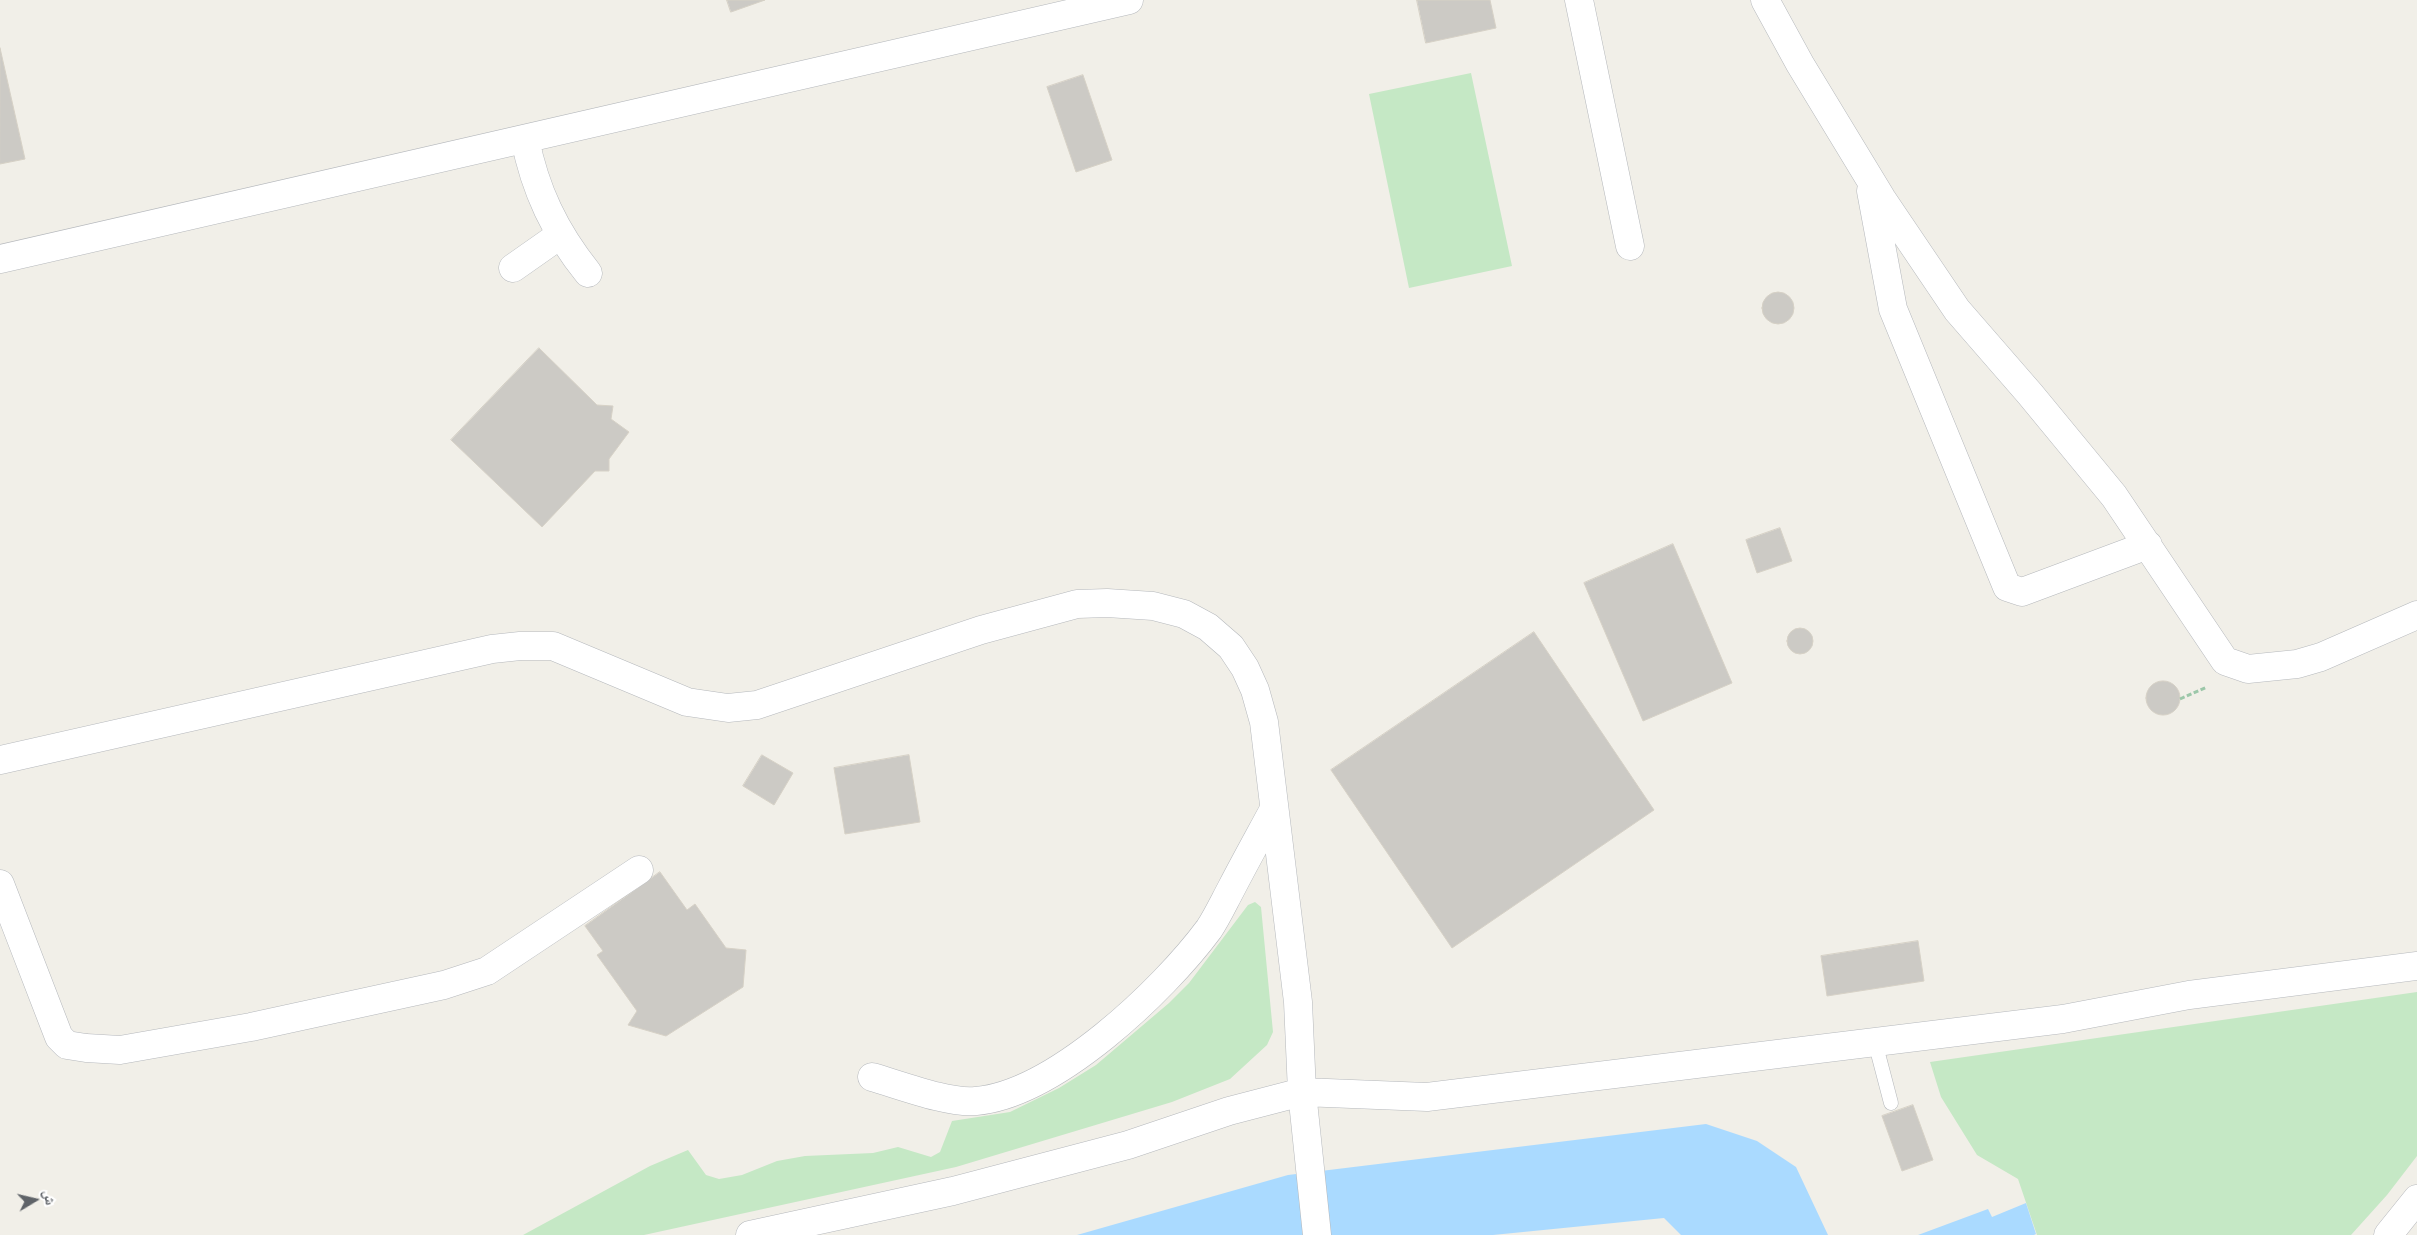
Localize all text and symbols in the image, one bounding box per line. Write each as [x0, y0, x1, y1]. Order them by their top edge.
north arrow [10, 1175, 60, 1225]
text: ش [41, 1189, 60, 1206]

